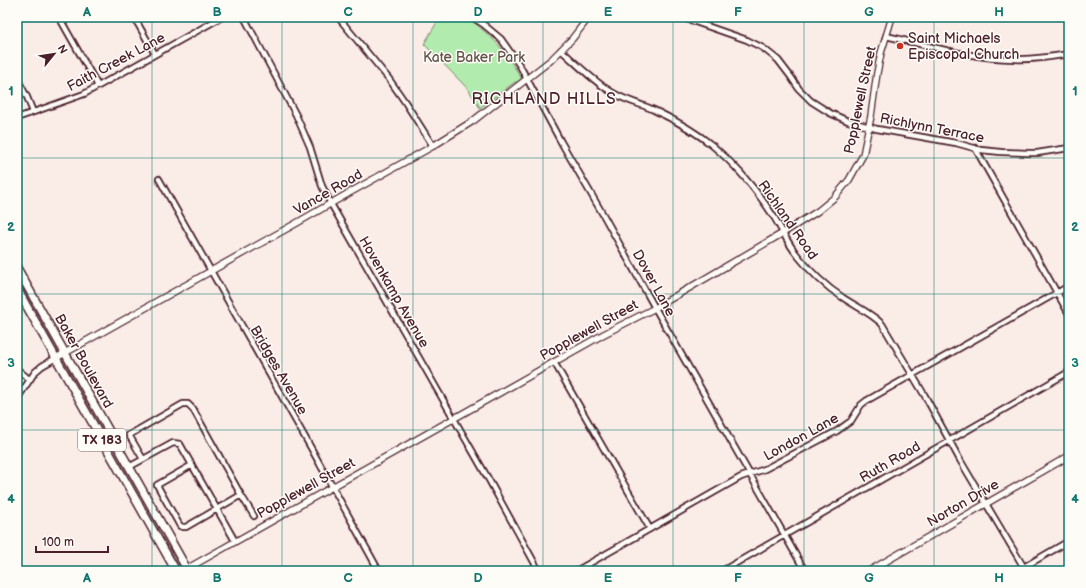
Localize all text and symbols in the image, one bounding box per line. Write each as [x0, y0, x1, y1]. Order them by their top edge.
text: A [82, 4, 91, 20]
text: B [212, 4, 222, 20]
text: C [343, 4, 353, 20]
text: D [473, 4, 483, 20]
text: E [604, 4, 613, 20]
text: F [734, 4, 742, 20]
text: G [864, 4, 874, 20]
text: H [994, 4, 1004, 20]
street label: Faith Creek Lane [64, 29, 168, 95]
place label: Saint Michaels Episcopal Church [908, 30, 1020, 63]
north arrow [34, 34, 74, 74]
marker: Saint Michaels Episcopal Church [895, 41, 905, 51]
text: N [55, 42, 70, 56]
street label: Popplewell Street [840, 44, 880, 155]
park label: Kate Baker Park [423, 49, 525, 66]
text: 1 [8, 83, 14, 99]
text: 1 [1072, 83, 1078, 99]
district label: RICHLAND HILLS [471, 90, 617, 109]
street label: Richlynn Terrace [878, 110, 986, 146]
street label: Vance Road [291, 165, 365, 219]
street label: Richland Road [754, 177, 822, 263]
text: 2 [7, 219, 15, 235]
text: 2 [1071, 219, 1079, 235]
street label: Hovenkamp Avenue [355, 233, 433, 351]
street label: Dover Lane [629, 247, 679, 319]
street label: Popplewell Street [537, 296, 642, 364]
street label: Baker Boulevard [51, 311, 117, 411]
street label: Bridges Avenue [247, 322, 311, 418]
text: 3 [7, 355, 15, 371]
text: 3 [1071, 355, 1079, 371]
street label: London Lane [761, 409, 841, 465]
road number: TX 183 [78, 429, 126, 451]
street label: Ruth Road [857, 438, 923, 486]
street label: Popplewell Street [254, 454, 359, 522]
street label: Norton Drive [924, 476, 1002, 530]
text: 4 [7, 491, 15, 507]
text: 4 [1071, 491, 1079, 507]
scale bar [36, 528, 108, 554]
text: 100 m [42, 535, 74, 550]
text: A [82, 570, 91, 586]
text: B [212, 570, 222, 586]
text: C [343, 570, 353, 586]
text: D [473, 570, 483, 586]
text: E [604, 570, 613, 586]
text: F [734, 570, 742, 586]
text: G [864, 570, 874, 586]
text: H [994, 570, 1004, 586]

